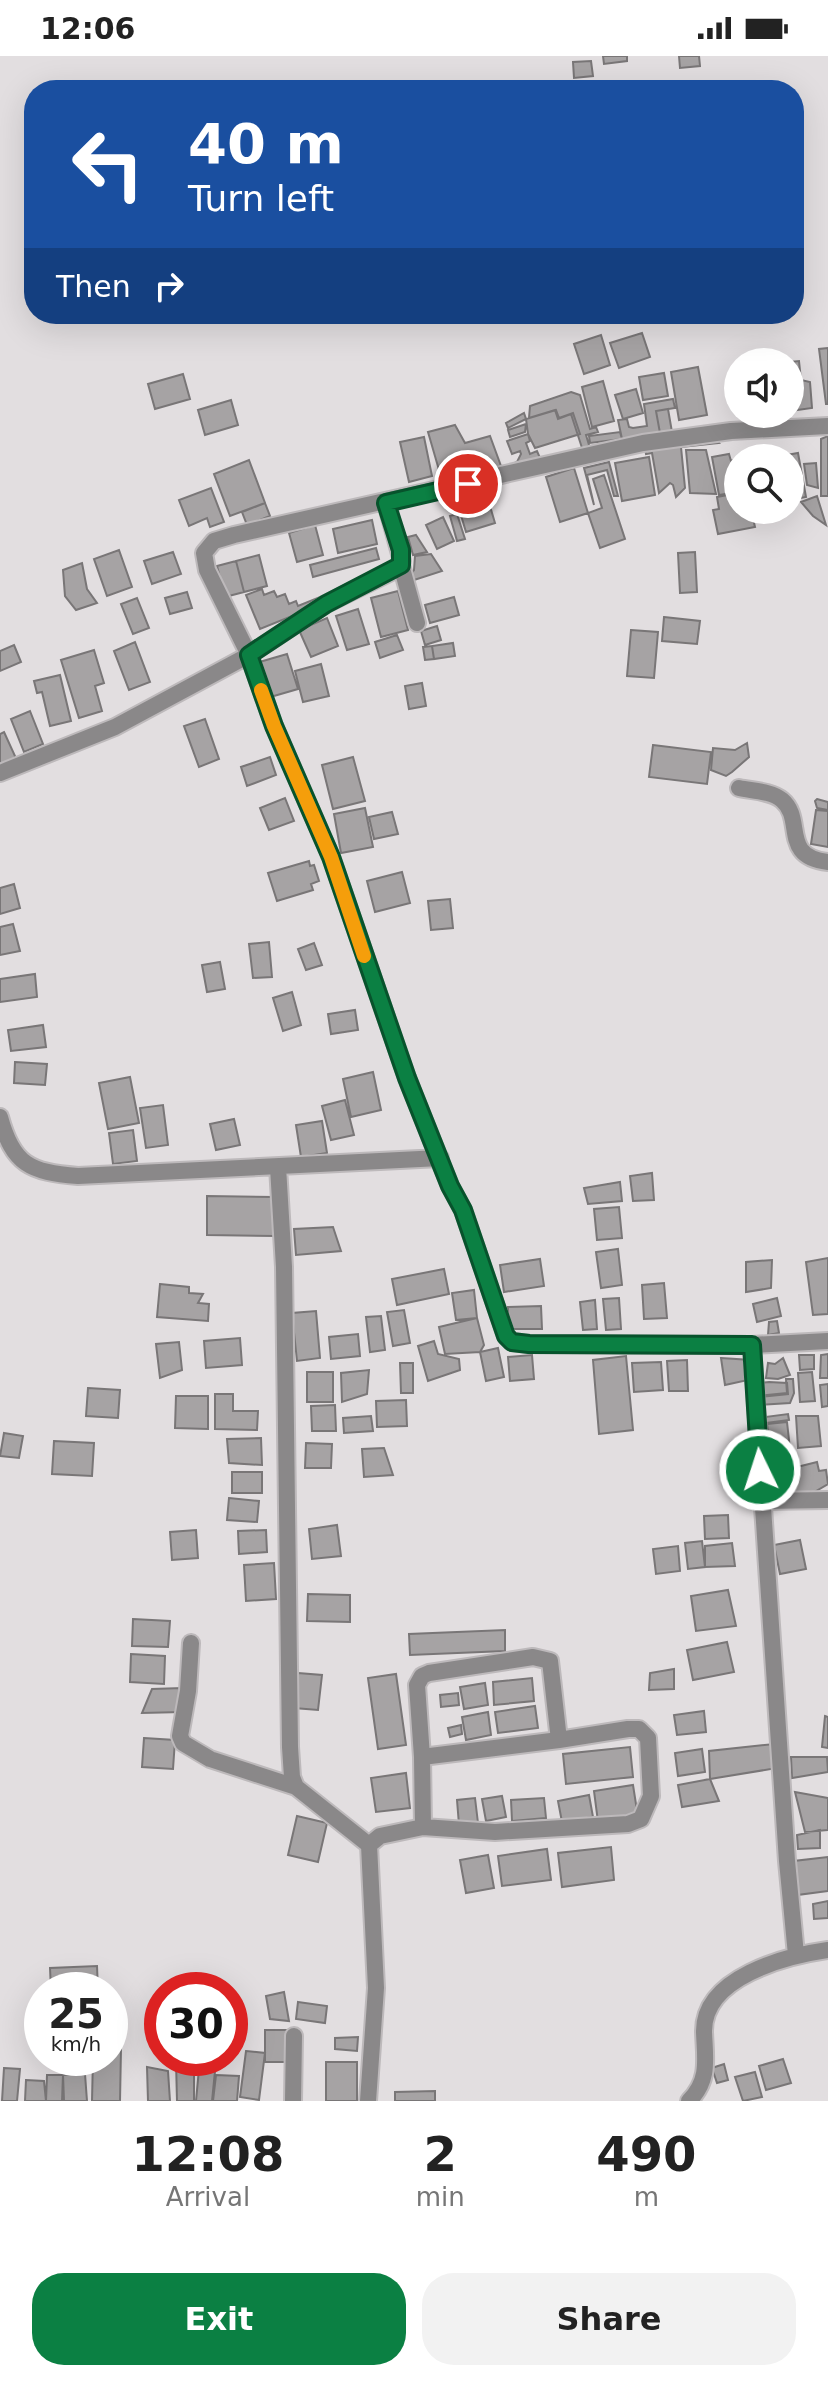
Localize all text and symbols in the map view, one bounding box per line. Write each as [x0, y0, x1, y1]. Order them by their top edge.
text: 12:06 [40, 11, 136, 46]
text: 40 m [188, 111, 344, 176]
icon: left [56, 112, 160, 216]
text: Turn left [188, 178, 334, 219]
icon: right [147, 264, 191, 308]
text: Then [56, 269, 131, 304]
map controls [724, 348, 804, 524]
button: sound [724, 348, 804, 428]
button: search [724, 444, 804, 524]
pin [434, 450, 502, 518]
icon: arrive [446, 462, 490, 506]
position arrow [718, 1428, 802, 1512]
speed limit sign: 30 [144, 1972, 248, 2076]
text: 25 [48, 1991, 104, 2037]
text: km/h [51, 2032, 101, 2056]
text: 12:08 [131, 2126, 284, 2182]
text: 2 [424, 2126, 457, 2182]
text: 490 [596, 2126, 696, 2182]
text: Arrival [166, 2182, 250, 2212]
text: min [416, 2182, 465, 2212]
text: m [634, 2182, 659, 2212]
button: Exit [32, 2273, 406, 2365]
button: Share [422, 2273, 796, 2365]

